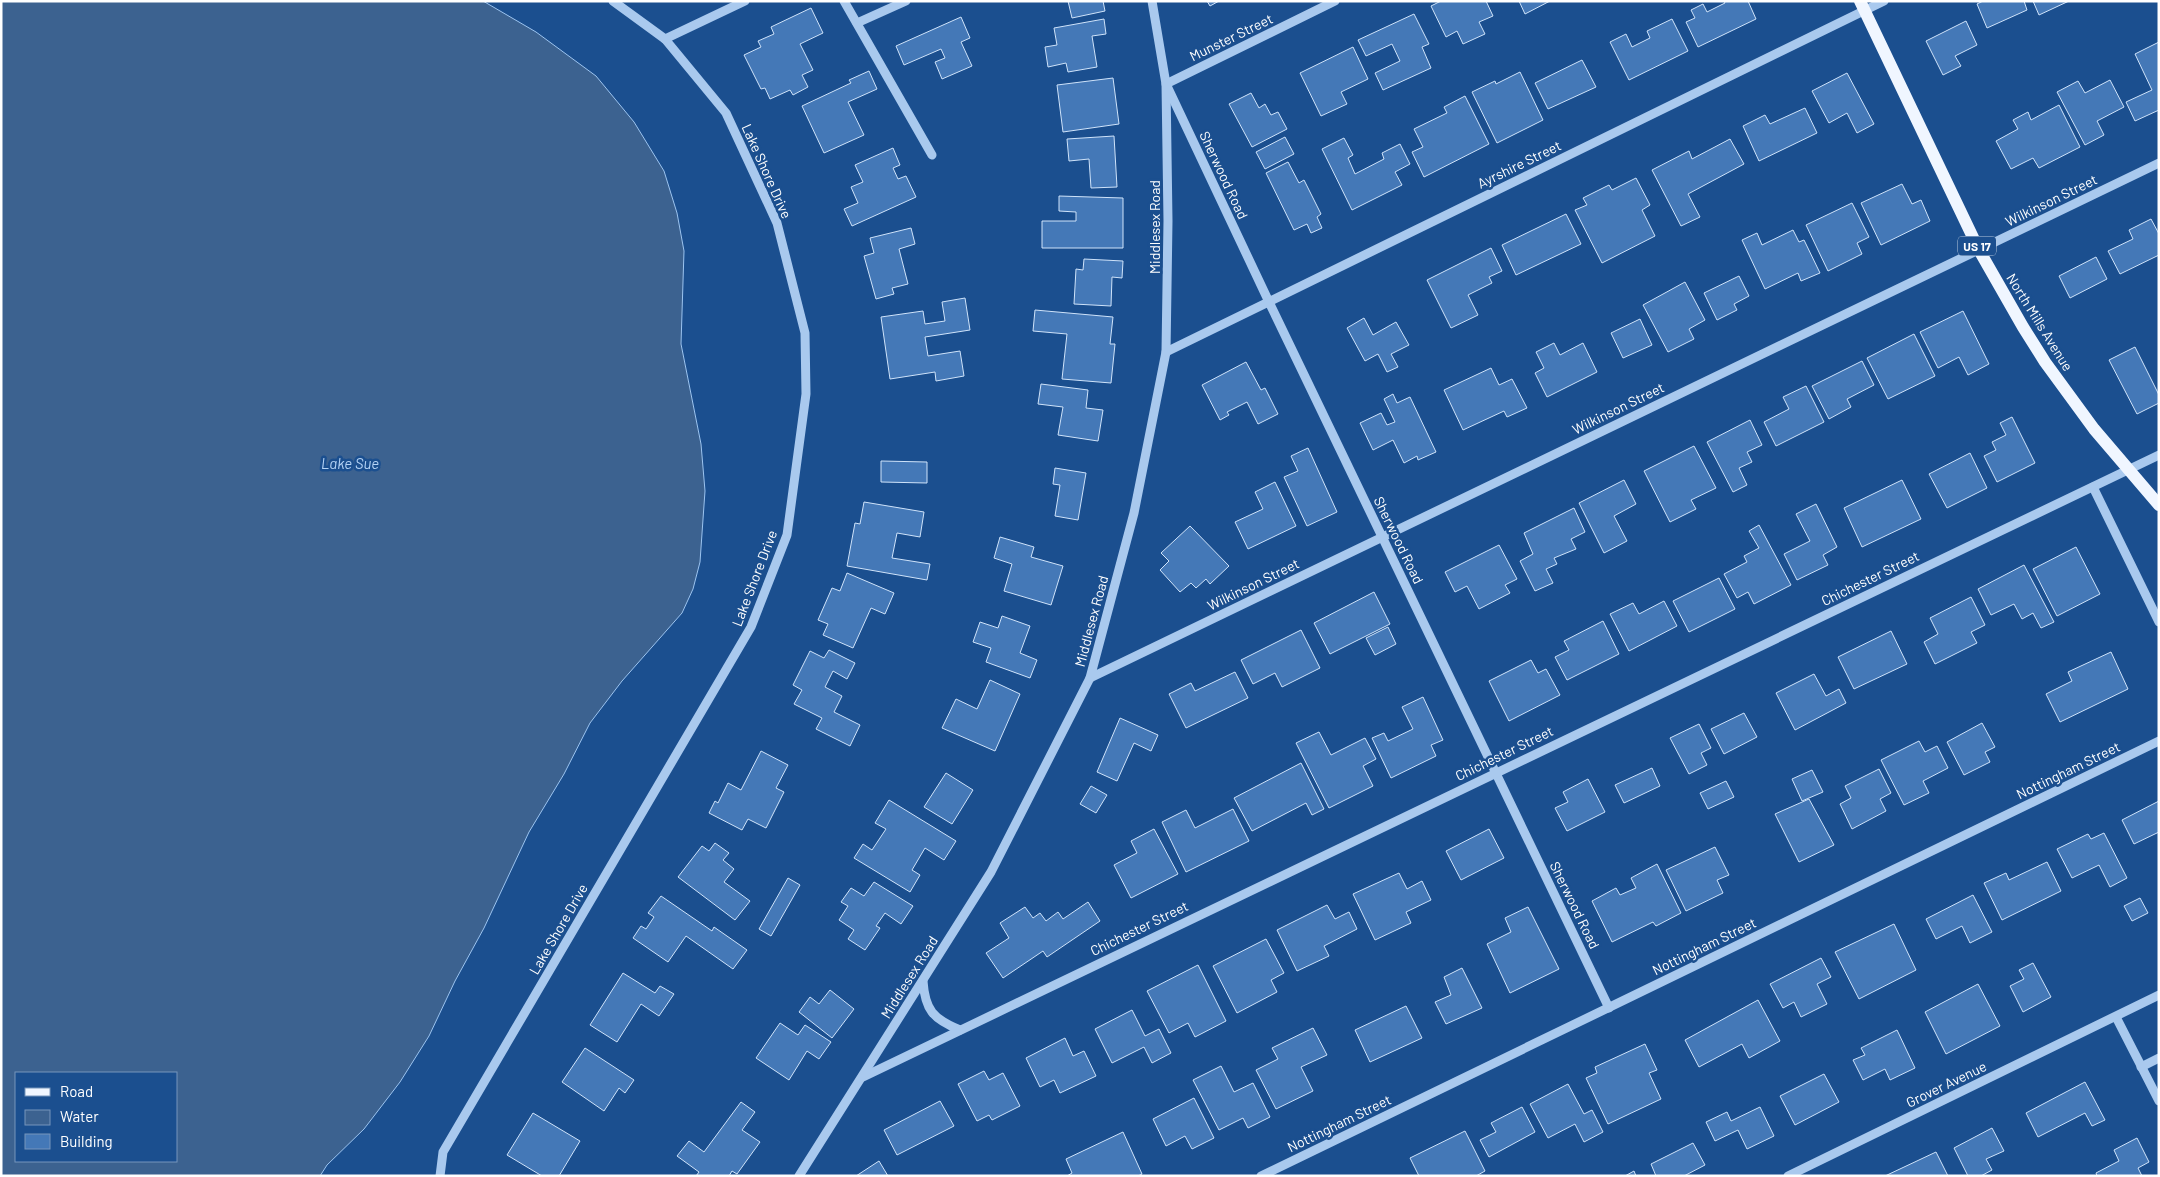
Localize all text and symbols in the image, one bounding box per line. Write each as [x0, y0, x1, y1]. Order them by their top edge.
street label: Munster Street [1187, 10, 1275, 64]
street label: Lake Shore Drive [739, 121, 795, 221]
street label: Sherwood Road [1196, 128, 1252, 222]
street label: Ayrshire Street [1474, 136, 1564, 192]
street label: Wilkinson Street [2002, 170, 2100, 230]
street label: Middlesex Road [1146, 180, 1163, 274]
road number: US 17 [1958, 237, 1996, 256]
street label: North Mills Avenue [2003, 270, 2077, 374]
street label: Wilkinson Street [1569, 378, 1667, 438]
water label: Lake Sue [321, 454, 379, 472]
street label: Sherwood Road [1371, 494, 1427, 586]
street label: Lake Shore Drive [728, 527, 780, 629]
street label: Chichester Street [1818, 547, 1922, 609]
street label: Wilkinson Street [1204, 554, 1302, 614]
street label: Middlesex Road [1071, 573, 1111, 669]
street label: Chichester Street [1452, 722, 1556, 784]
street label: Nottingham Street [2013, 738, 2123, 802]
street label: Sherwood Road [1547, 859, 1603, 951]
street label: Lake Shore Drive [525, 881, 591, 977]
street label: Chichester Street [1087, 897, 1191, 959]
street label: Nottingham Street [1649, 914, 1759, 978]
street label: Middlesex Road [877, 933, 941, 1021]
street label: Grover Avenue [1903, 1057, 1989, 1111]
legend [15, 1072, 178, 1162]
text: Road [60, 1082, 93, 1100]
street label: Nottingham Street [1284, 1091, 1394, 1155]
text: Water [60, 1107, 99, 1125]
text: Building [60, 1132, 113, 1150]

